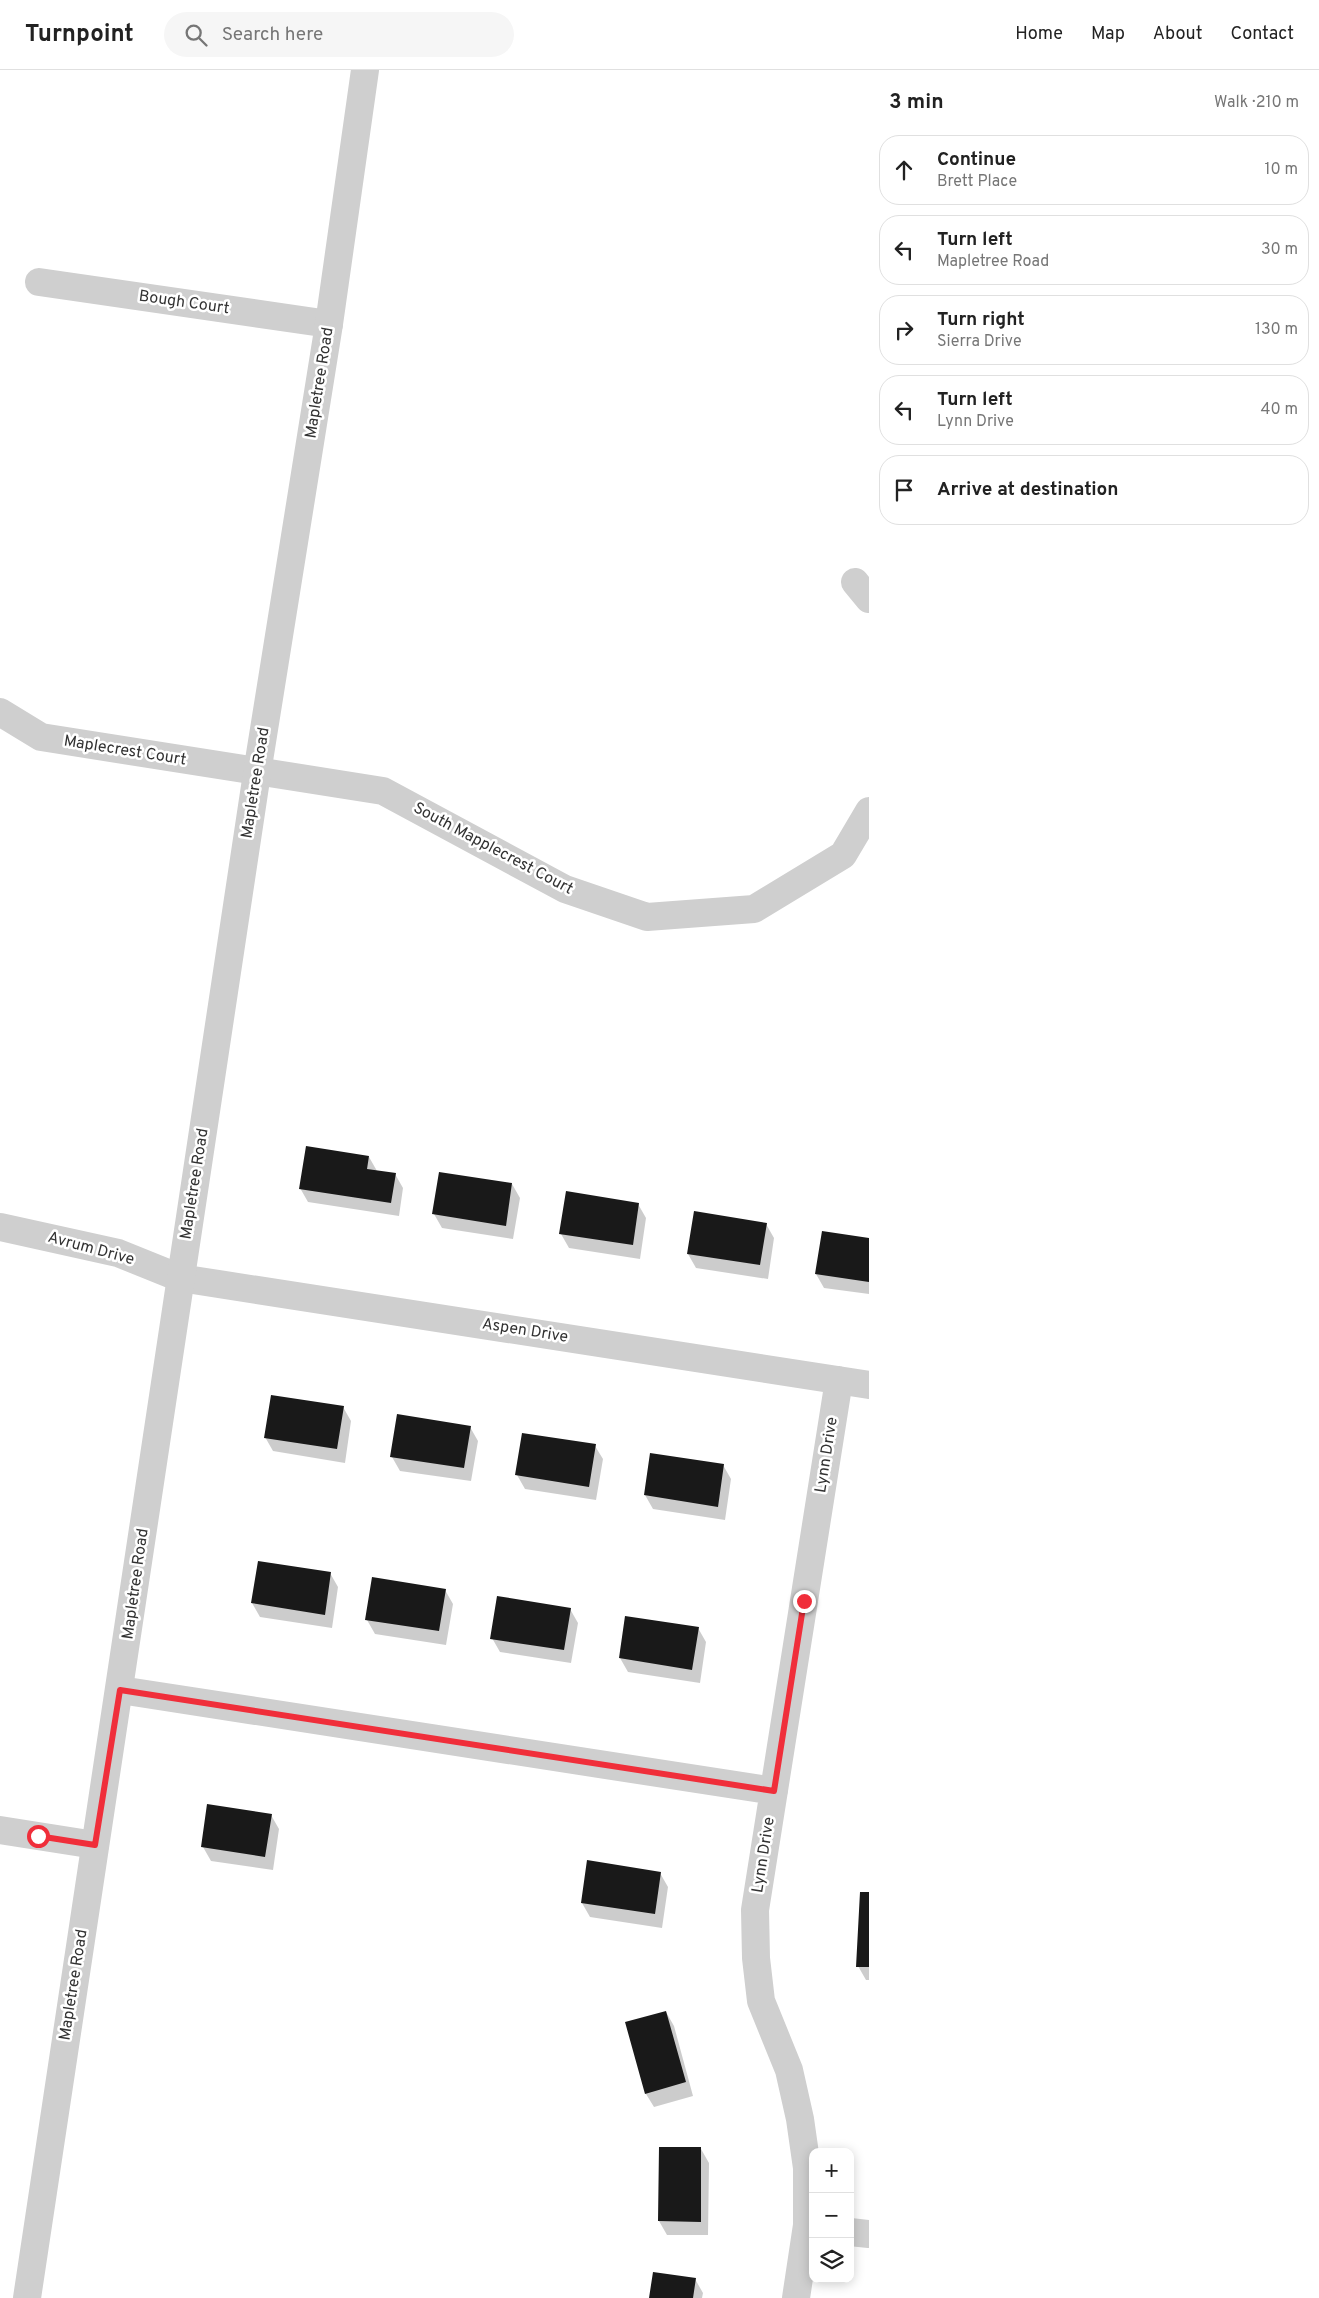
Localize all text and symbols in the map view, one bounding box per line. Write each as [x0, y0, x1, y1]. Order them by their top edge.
search box [164, 12, 514, 57]
text: Turnpoint [25, 20, 134, 50]
icon: search [182, 21, 210, 49]
text: Search here [222, 23, 323, 47]
text: Home [1015, 23, 1063, 46]
text: Map [1091, 23, 1125, 46]
text: About [1153, 23, 1202, 46]
text: Contact [1230, 23, 1294, 46]
text: 3 min [889, 89, 944, 116]
text: Walk · 210 m [1214, 93, 1299, 113]
text: Continue [937, 148, 1016, 172]
icon: ahead [890, 156, 918, 184]
text: 10 m [1264, 160, 1298, 180]
text: Brett Place [937, 172, 1017, 192]
text: Turn left [937, 228, 1013, 252]
icon: left [890, 236, 918, 264]
text: 30 m [1261, 240, 1298, 260]
text: Mapletree Road [937, 252, 1049, 272]
street label: Bough Court [137, 287, 231, 319]
text: Turn right [937, 308, 1025, 332]
icon: right [890, 316, 918, 344]
text: 130 m [1255, 320, 1298, 340]
street label: Mapletree Road [301, 326, 339, 440]
text: Sierra Drive [937, 332, 1022, 352]
text: Turn left [937, 388, 1013, 412]
icon: left [890, 396, 918, 424]
text: 40 m [1260, 400, 1298, 420]
text: Lynn Drive [937, 412, 1014, 432]
icon: arrive [890, 476, 918, 504]
text: Arrive at destination [937, 478, 1118, 502]
street label: Mapletree Road [237, 726, 275, 840]
street label: Maplecrest Court [62, 731, 188, 771]
street label: South Mapplecrest Court [410, 798, 576, 900]
street label: Mapletree Road [176, 1127, 214, 1241]
street label: Avrum Drive [46, 1228, 136, 1270]
street label: Aspen Drive [480, 1314, 570, 1348]
street label: Lynn Drive [811, 1415, 843, 1495]
street label: Mapletree Road [118, 1527, 154, 1641]
route end [793, 1590, 816, 1613]
street label: Lynn Drive [748, 1815, 780, 1895]
route start [27, 1825, 50, 1848]
street label: Mapletree Road [55, 1928, 93, 2042]
map controls [809, 2148, 854, 2283]
button: + [809, 2148, 854, 2193]
button: − [809, 2193, 854, 2238]
button: layers [809, 2238, 854, 2283]

